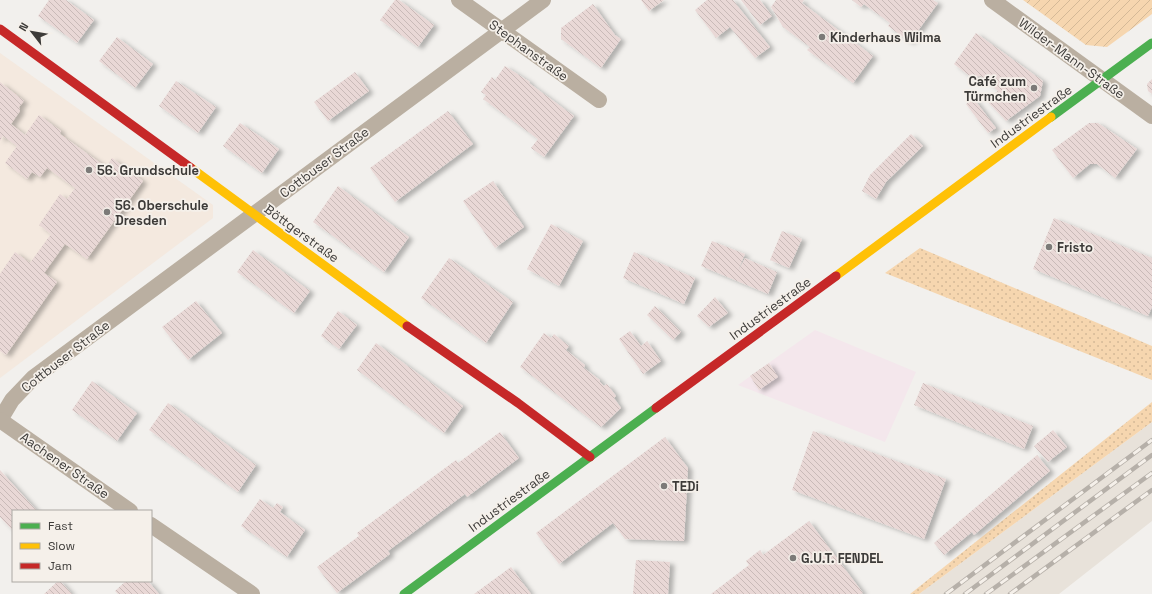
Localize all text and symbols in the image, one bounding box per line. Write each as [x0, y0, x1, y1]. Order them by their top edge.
north arrow [12, 12, 52, 52]
street label: Wilder-Mann-Straße [1015, 14, 1128, 103]
street label: Stephanstraße [486, 16, 572, 85]
text: N [16, 20, 31, 34]
place label: Kinderhaus Wilma [830, 29, 942, 46]
marker: Kinderhaus Wilma [817, 32, 827, 42]
place label: Café zum Türmchen [964, 73, 1026, 105]
street label: Industriestraße [987, 81, 1075, 152]
marker: Café zum Türmchen [1029, 83, 1039, 93]
street label: Cottbuser Straße [276, 123, 372, 202]
place label: 56. Grundschule [97, 162, 199, 179]
marker: 56. Grundschule [84, 165, 94, 175]
place label: 56. Oberschule Dresden [115, 197, 208, 229]
street label: Böttgerstraße [261, 201, 342, 266]
marker: 56. Oberschule Dresden [102, 207, 112, 217]
place label: Fristo [1057, 239, 1093, 256]
marker: Fristo [1044, 242, 1054, 252]
street label: Industriestraße [726, 273, 814, 344]
street label: Cottbuser Straße [18, 317, 113, 396]
street label: Aachener Straße [17, 428, 113, 502]
street label: Industriestraße [465, 465, 553, 536]
place label: TEDi [672, 478, 699, 495]
marker: TEDi [659, 481, 669, 491]
legend [12, 510, 152, 582]
text: Fast [48, 518, 73, 534]
text: Slow [48, 538, 75, 554]
place label: G.U.T. FENDEL [801, 550, 883, 567]
marker: G.U.T. FENDEL [788, 553, 798, 563]
text: Jam [48, 558, 72, 574]

